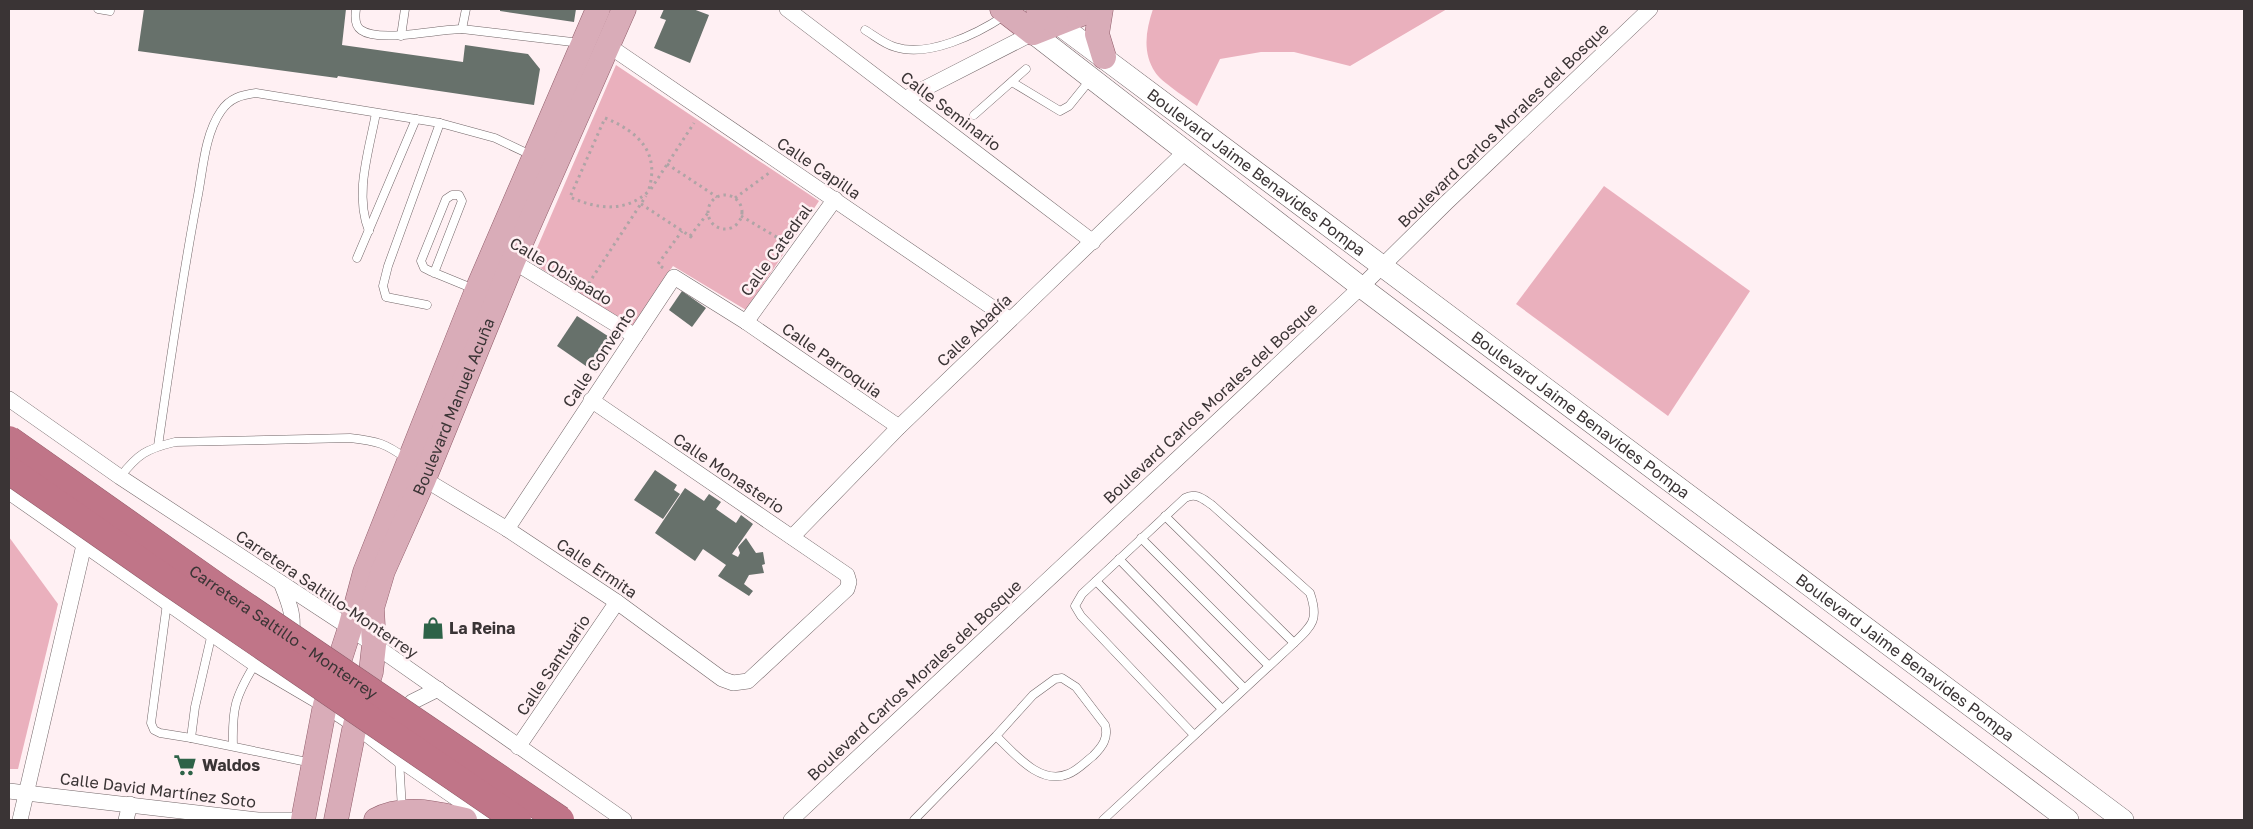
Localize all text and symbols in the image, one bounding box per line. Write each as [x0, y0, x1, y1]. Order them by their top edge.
street label: Boulevard Carlos Morales del Bosque [1393, 19, 1613, 231]
street label: Calle Seminario [897, 67, 1005, 155]
street label: Boulevard Jaime Benavides Pompa [1143, 84, 1370, 260]
street label: Calle Capilla [773, 133, 865, 203]
street label: Calle Catedral [736, 200, 816, 300]
street label: Calle Obispado [506, 233, 616, 309]
street label: Calle Abadía [933, 289, 1015, 371]
street label: Boulevard Carlos Morales del Bosque [1099, 298, 1321, 508]
street label: Calle Convento [558, 303, 640, 411]
street label: Boulevard Manuel Acuña [408, 315, 499, 498]
street label: Calle Parroquia [778, 318, 886, 402]
street label: Boulevard Jaime Benavides Pompa [1468, 326, 1694, 503]
street label: Calle Monasterio [670, 428, 788, 518]
street label: Carretera Saltillo-Monterrey [232, 525, 422, 663]
street label: Calle Ermita [553, 534, 641, 602]
street label: Carretera Saltillo - Monterrey [185, 560, 382, 703]
street label: Boulevard Jaime Benavides Pompa [1792, 569, 2018, 745]
street label: Boulevard Carlos Morales del Bosque [803, 575, 1025, 785]
street label: Calle Santuario [512, 611, 594, 719]
shop icon: La Reina [420, 615, 446, 641]
place label: La Reina [449, 618, 515, 638]
supermarket icon: Waldos [172, 752, 198, 778]
place label: Waldos [202, 755, 260, 775]
street label: Calle David Martínez Soto [59, 768, 257, 812]

